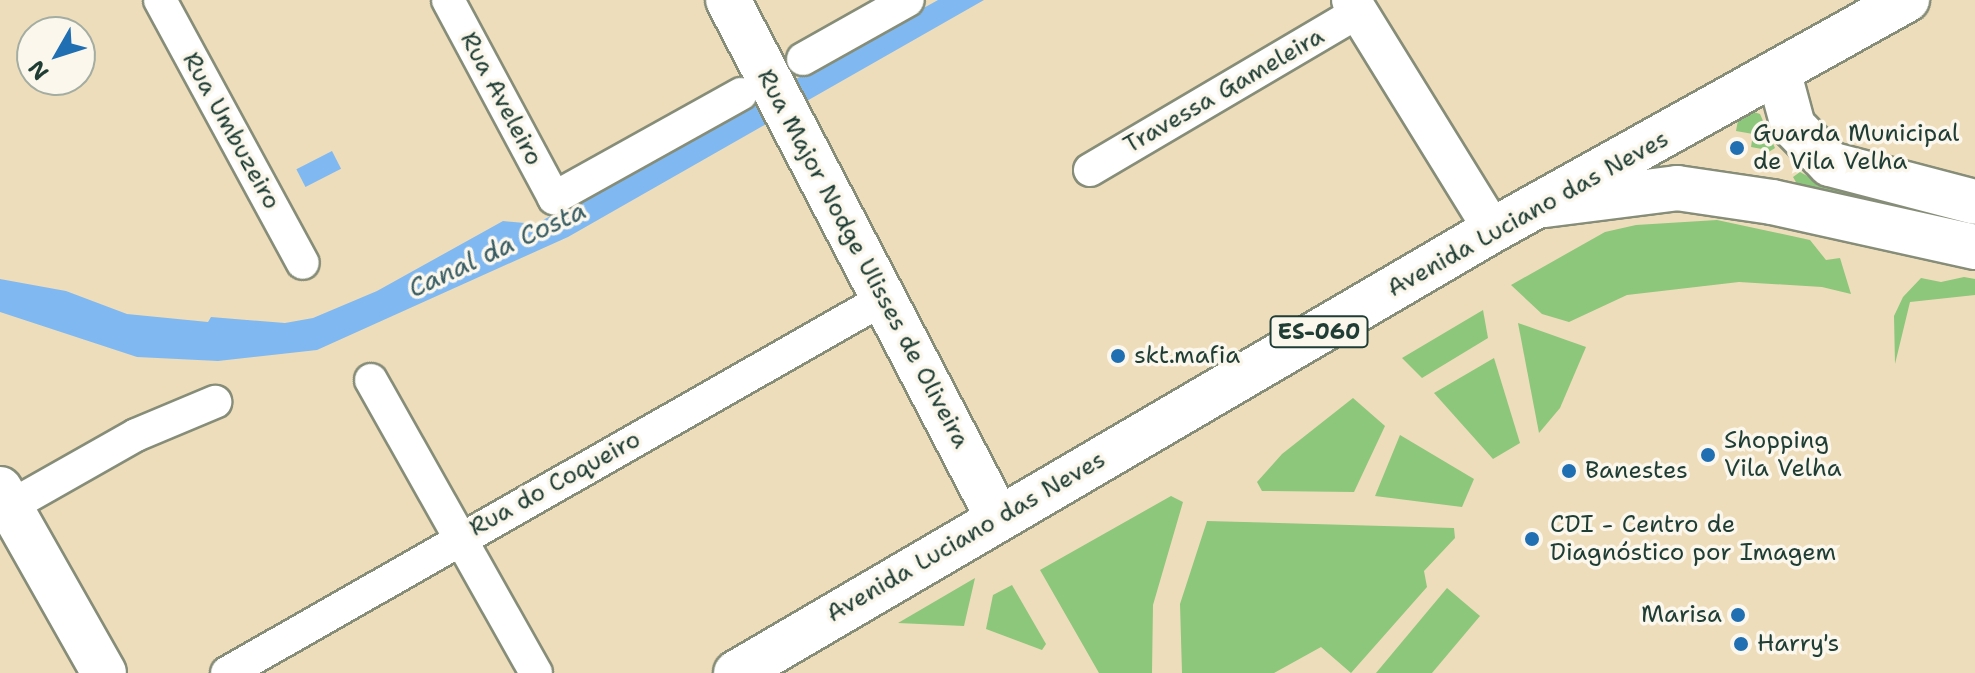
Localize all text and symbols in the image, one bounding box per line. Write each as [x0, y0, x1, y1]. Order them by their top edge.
north arrow [16, 16, 96, 96]
street label: Travessa Gameleira [1119, 22, 1329, 160]
street label: Rua Aveleiro [454, 27, 548, 171]
street label: Rua Umbuzeiro [176, 48, 286, 214]
text: N [22, 54, 55, 86]
street label: Rua Major Nodge Ulisses de Oliveira [751, 65, 975, 453]
place label: Guarda Municipal de Vila Velha [1753, 120, 1959, 176]
street label: Avenida Luciano das Neves [1382, 125, 1674, 303]
marker: Guarda Municipal de Vila Velha [1728, 139, 1746, 157]
water label: Canal da Costa [403, 194, 591, 304]
road number: ES-060 [1269, 314, 1369, 350]
place label: skt.mafia [1134, 342, 1240, 370]
marker: skt.mafia [1109, 347, 1127, 365]
street label: Rua do Coqueiro [465, 425, 645, 543]
place label: Shopping Vila Velha [1724, 427, 1842, 483]
street label: Avenida Luciano das Neves [821, 445, 1111, 629]
marker: Shopping Vila Velha [1699, 446, 1717, 464]
place label: Banestes [1585, 457, 1688, 485]
marker: Banestes [1560, 462, 1578, 480]
place label: CDI - Centro de Diagnóstico por Imagem [1550, 511, 1836, 567]
marker: CDI - Centro de Diagnóstico por Imagem [1521, 528, 1543, 550]
place label: Marisa [1641, 601, 1722, 629]
marker: Marisa [1729, 606, 1747, 624]
place label: Harry's [1757, 630, 1839, 658]
marker: Harry's [1732, 635, 1750, 653]

